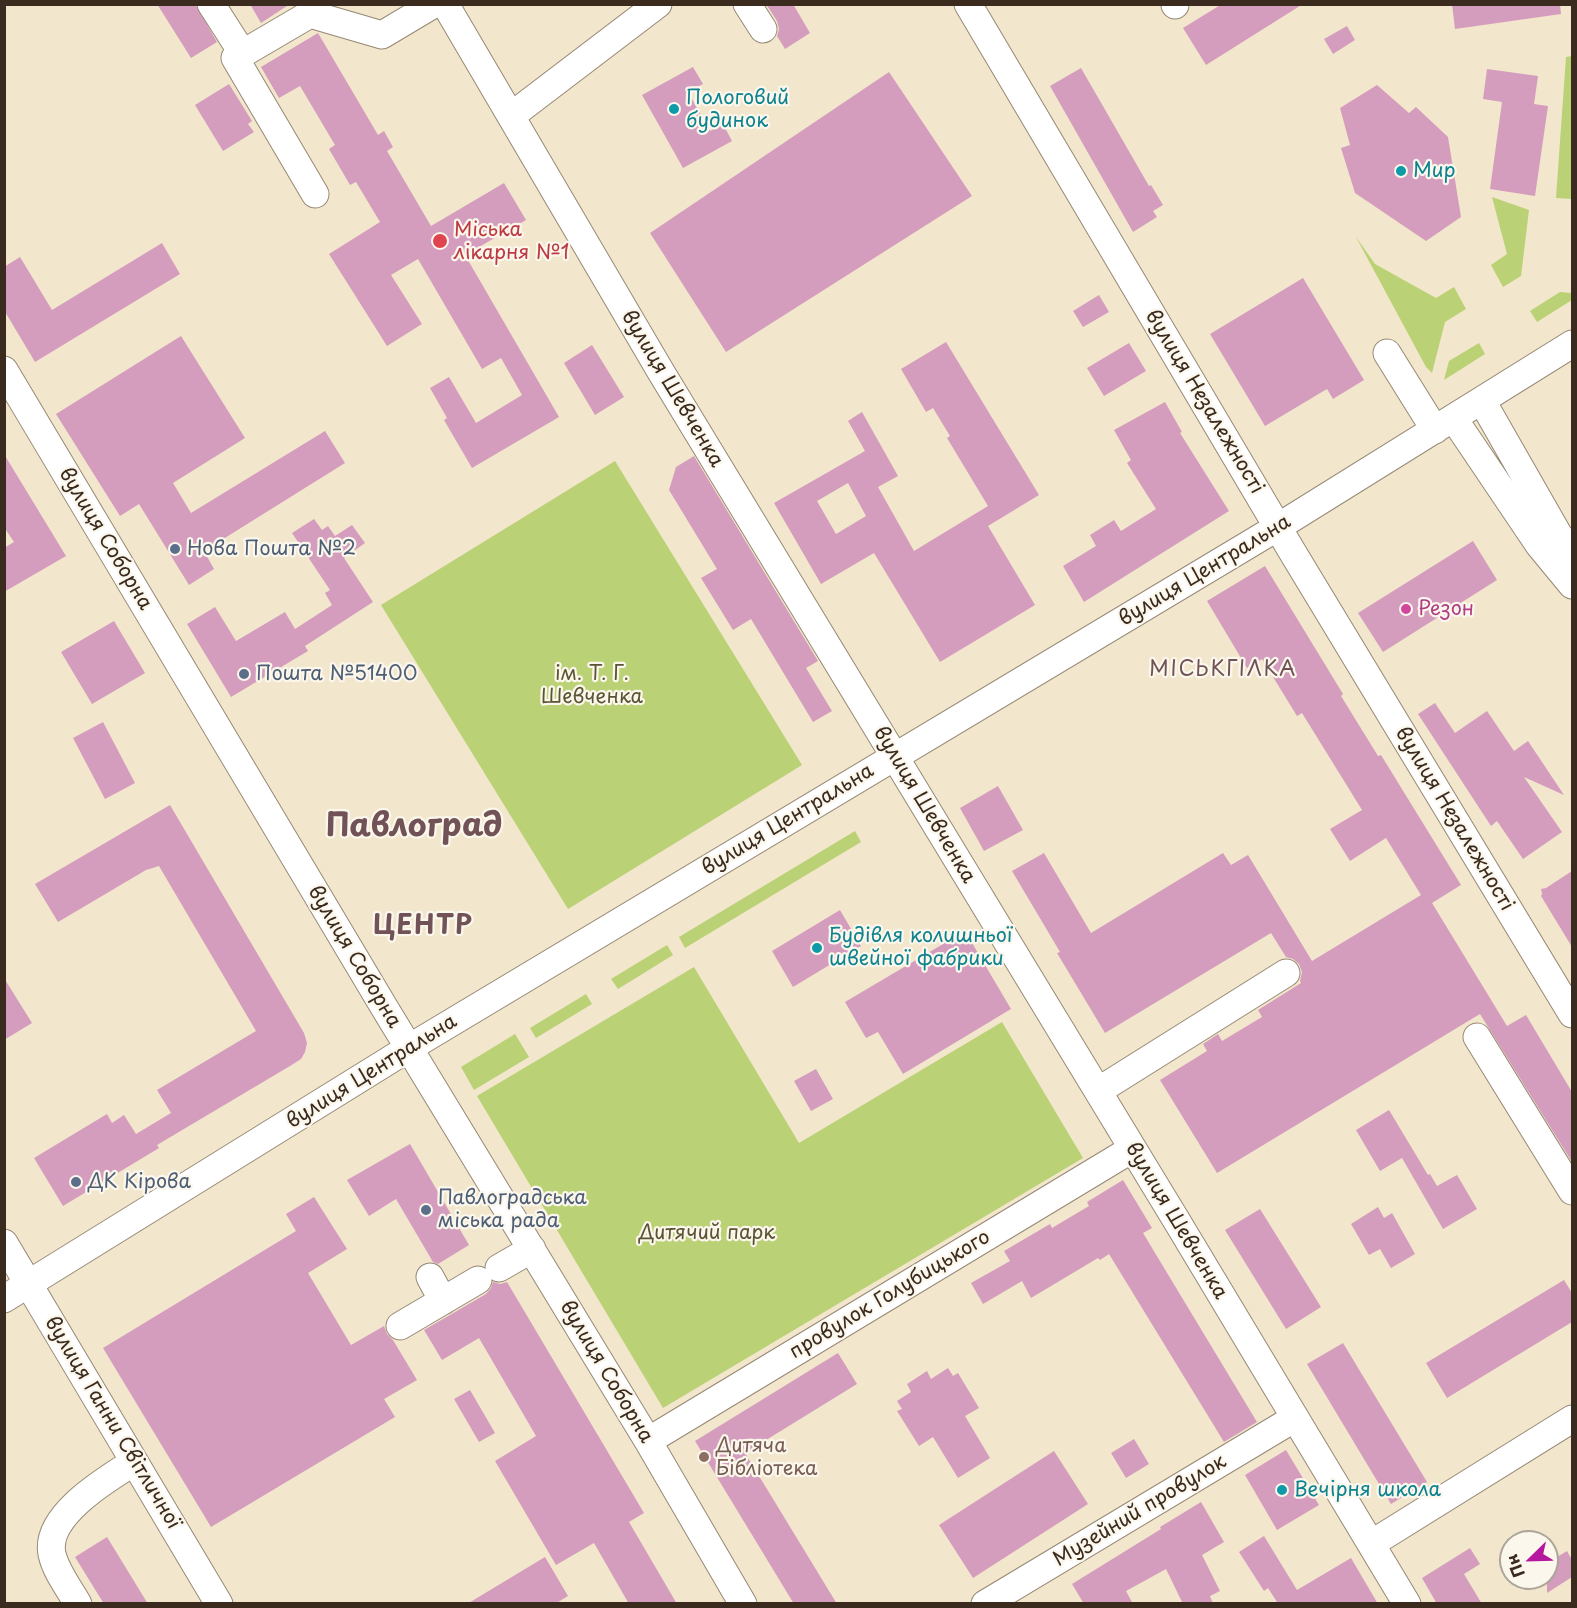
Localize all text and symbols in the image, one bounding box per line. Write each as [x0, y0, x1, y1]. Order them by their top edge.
place label: Пологовий будинок [686, 86, 789, 133]
marker: Пологовий будинок [667, 102, 681, 116]
place label: Мир [1413, 159, 1456, 183]
marker: Мир [1394, 164, 1408, 178]
place label: Міська лікарня №1 [454, 218, 569, 265]
marker: Міська лікарня №1 [431, 232, 449, 250]
street label: вулиця Шевченка [616, 306, 728, 472]
street label: вулиця Незалежності [1140, 306, 1268, 498]
street label: вулиця Соборна [53, 464, 157, 614]
street label: вулиця Центральна [1115, 510, 1295, 632]
place label: Нова Пошта №2 [187, 537, 356, 561]
marker: Нова Пошта №2 [168, 542, 182, 556]
place label: Резон [1418, 597, 1474, 621]
marker: Резон [1399, 602, 1413, 616]
district label: МІСЬКГІЛКА [1149, 657, 1297, 683]
place label: Пошта №51400 [256, 662, 417, 686]
park label: ім. Т. Г. Шевченка [541, 662, 643, 709]
marker: Пошта №51400 [237, 667, 251, 681]
street label: вулиця Шевченка [868, 722, 980, 888]
street label: вулиця Незалежності [1390, 723, 1518, 915]
street label: вулиця Центральна [698, 759, 878, 881]
district label: Павлоград [326, 808, 502, 846]
street label: вулиця Соборна [302, 882, 406, 1032]
district label: ЦЕНТР [373, 911, 473, 943]
place label: Будівля колишньої швейної фабрики [829, 924, 1012, 971]
marker: Будівля колишньої швейної фабрики [810, 941, 824, 955]
street label: вулиця Центральна [282, 1010, 462, 1134]
street label: вулиця Шевченка [1120, 1138, 1232, 1304]
place label: ДК Кірова [88, 1170, 191, 1194]
marker: ДК Кірова [69, 1175, 83, 1189]
place label: Павлоградська міська рада [438, 1186, 587, 1233]
marker: Павлоградська міська рада [419, 1203, 433, 1217]
park label: Дитячий парк [639, 1221, 775, 1245]
street label: провулок Голубицького [785, 1225, 995, 1365]
street label: вулиця Соборна [554, 1297, 658, 1447]
street label: вулиця Ганни Світличної [39, 1312, 185, 1534]
place label: Дитяча Бiблiотека [716, 1434, 817, 1481]
marker: Дитяча Бiблiотека [697, 1450, 711, 1464]
street label: Музейний провулок [1049, 1450, 1231, 1572]
place label: Вечірня школа [1294, 1478, 1441, 1502]
marker: Вечірня школа [1275, 1483, 1289, 1497]
north arrow [1499, 1530, 1559, 1590]
text: Пн [1499, 1551, 1530, 1582]

